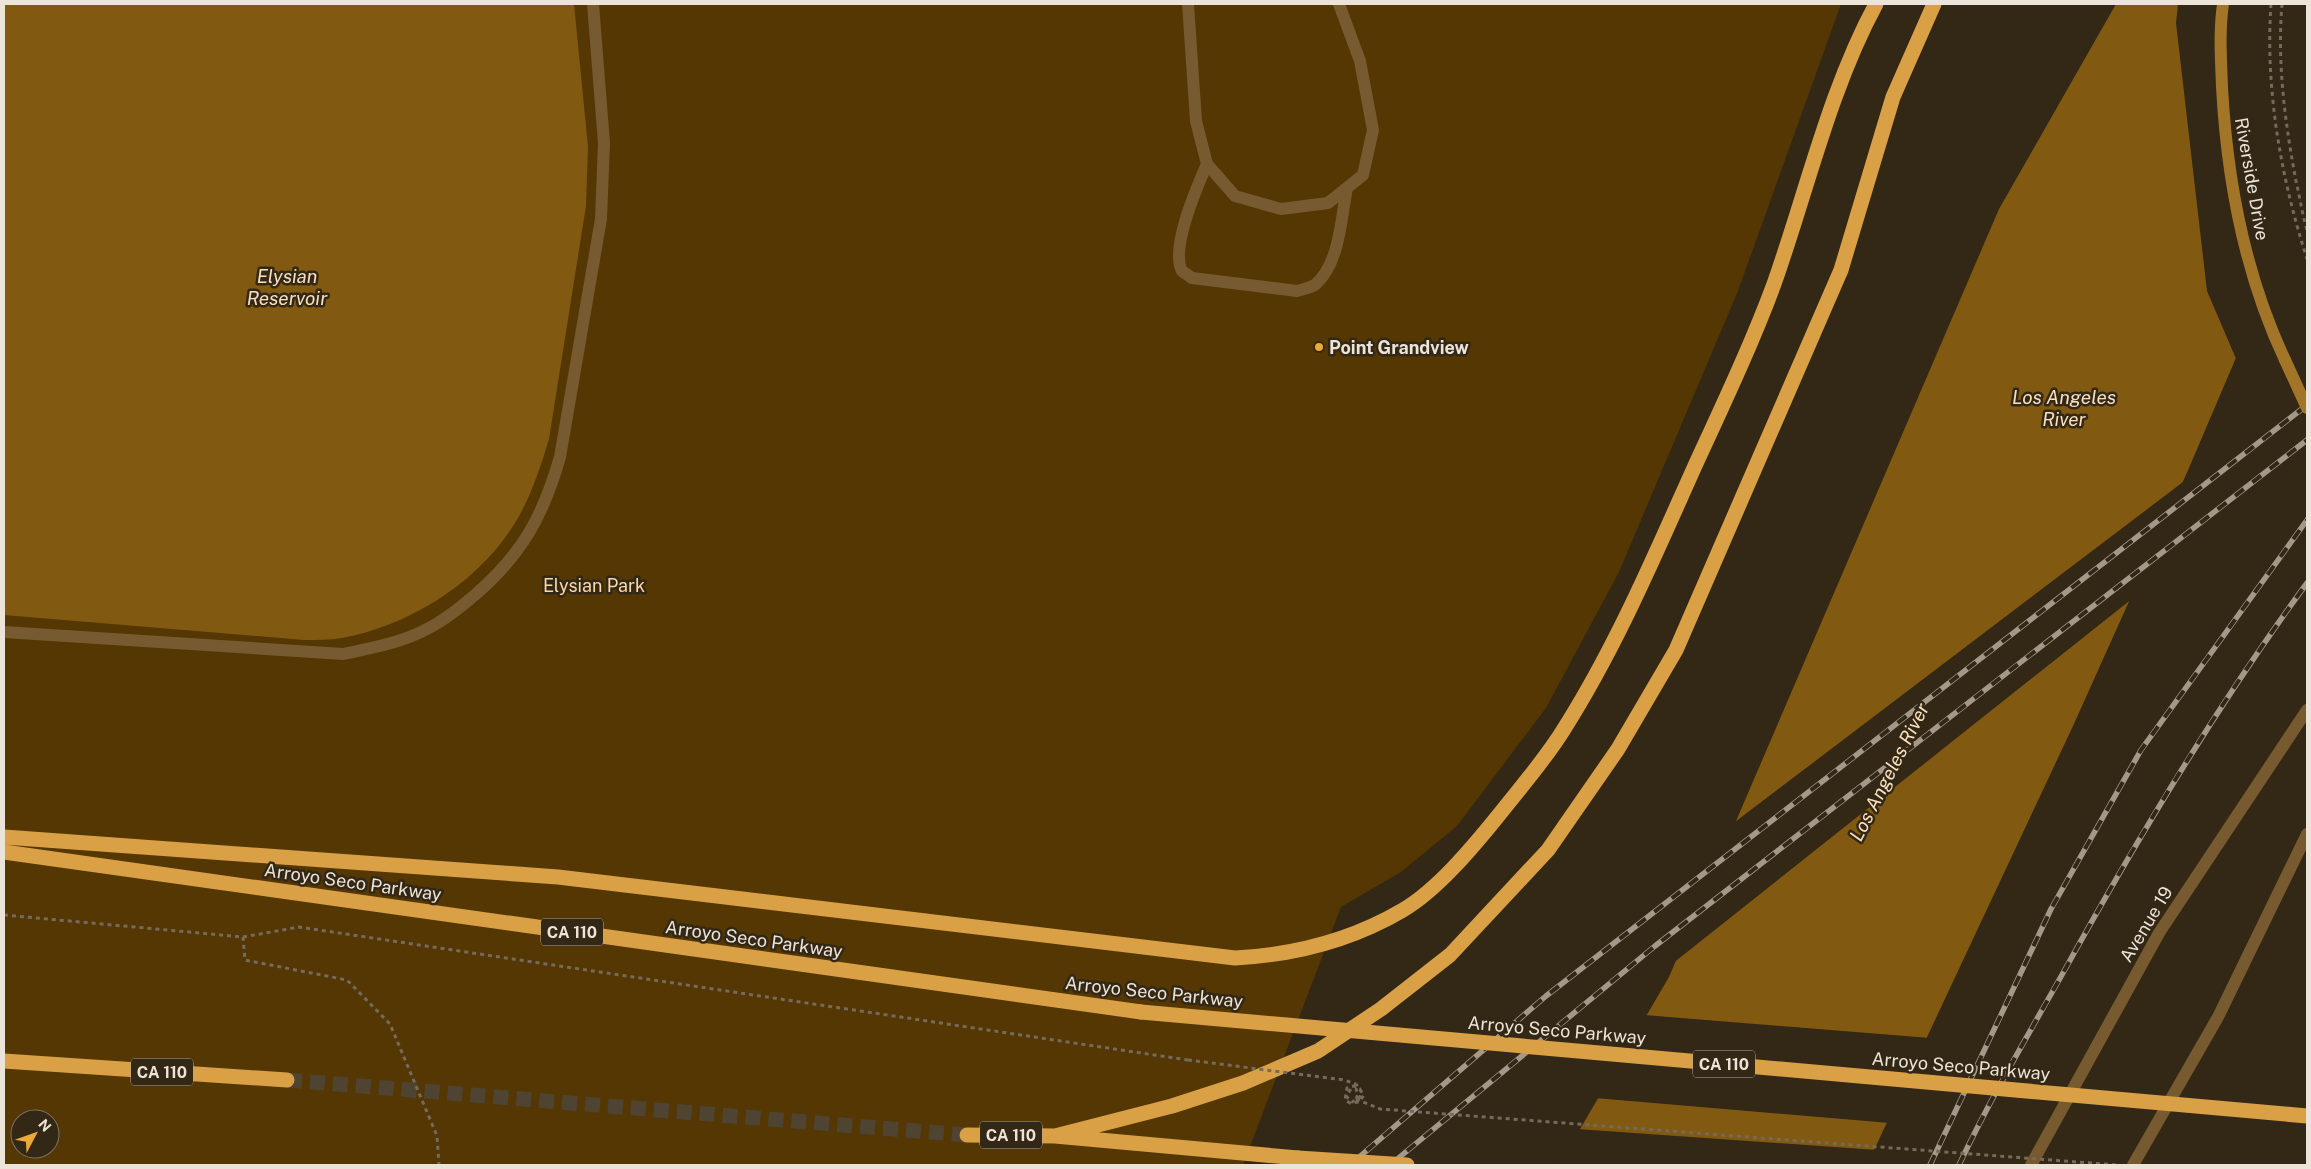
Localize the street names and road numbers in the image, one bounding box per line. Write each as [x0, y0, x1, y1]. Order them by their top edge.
street label: Riverside Drive [2231, 116, 2273, 242]
street label: Arroyo Seco Parkway [263, 859, 443, 905]
street label: Avenue 19 [2115, 882, 2177, 966]
street label: Arroyo Seco Parkway [664, 916, 844, 962]
road number: CA 110 [541, 919, 603, 946]
street label: Arroyo Seco Parkway [1064, 972, 1244, 1012]
street label: Arroyo Seco Parkway [1467, 1012, 1647, 1048]
street label: Arroyo Seco Parkway [1871, 1048, 2051, 1084]
road number: CA 110 [1693, 1050, 1755, 1078]
road number: CA 110 [131, 1058, 193, 1086]
road number: CA 110 [980, 1122, 1042, 1148]

